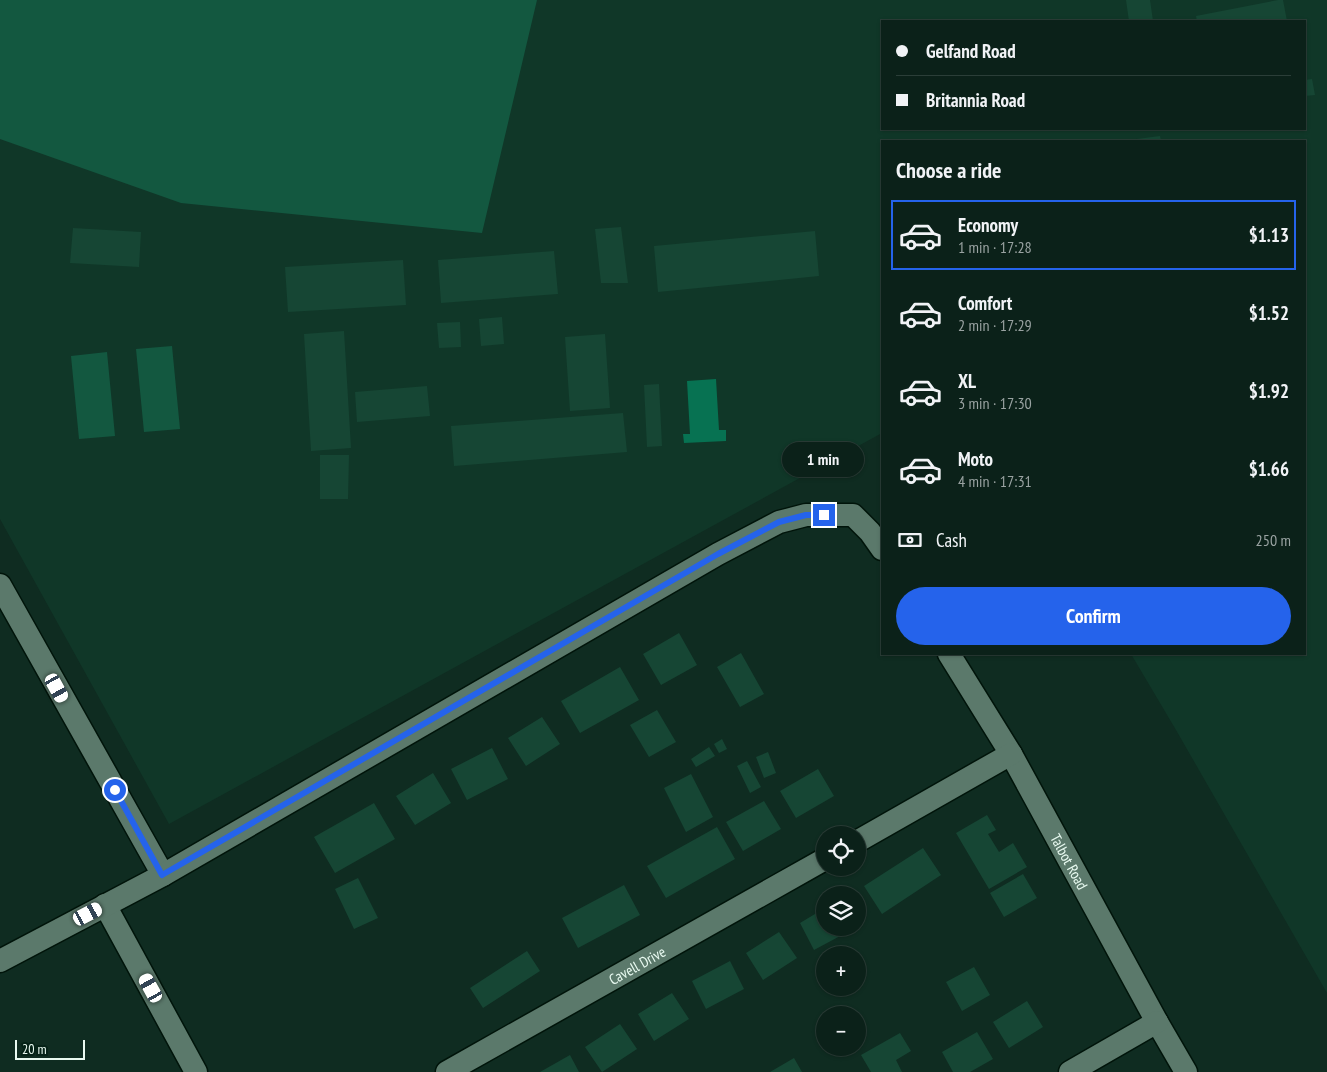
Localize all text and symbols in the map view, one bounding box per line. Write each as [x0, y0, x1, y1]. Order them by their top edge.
text: Gelfand Road [926, 39, 1016, 63]
text: Britannia Road [926, 88, 1025, 112]
text: Choose a ride [896, 156, 1001, 184]
icon: car [898, 213, 943, 258]
text: Economy [958, 213, 1018, 237]
text: $1.13 [1249, 223, 1289, 247]
text: 1 min · 17:28 [958, 237, 1032, 257]
icon: car [898, 291, 943, 336]
text: Comfort [958, 291, 1012, 315]
text: $1.52 [1249, 301, 1289, 325]
text: 2 min · 17:29 [958, 315, 1032, 335]
icon: car [898, 369, 943, 414]
text: XL [958, 369, 976, 393]
text: $1.92 [1249, 379, 1289, 403]
text: 3 min · 17:30 [958, 393, 1032, 413]
callout: 1 min [783, 442, 865, 478]
icon: car [898, 447, 943, 492]
text: Moto [958, 447, 993, 471]
text: 1 min [807, 449, 839, 469]
text: $1.66 [1249, 457, 1289, 481]
text: 4 min · 17:31 [958, 471, 1032, 491]
route end [813, 504, 835, 526]
icon: cash [896, 526, 924, 554]
text: Cash [936, 528, 967, 552]
text: 250 m [1256, 530, 1291, 550]
button: Confirm [896, 587, 1291, 645]
car [43, 671, 70, 705]
route start [104, 779, 126, 801]
map controls [816, 826, 866, 1056]
button: locate [816, 826, 866, 876]
street label: Talbot Road [1047, 830, 1092, 893]
button: layers [816, 886, 866, 936]
car [71, 900, 104, 928]
street label: Cavell Drive [605, 941, 669, 989]
button: + [816, 946, 866, 996]
car [137, 971, 164, 1005]
button: − [816, 1006, 866, 1056]
scale bar [15, 1037, 85, 1060]
text: 20 m [22, 1040, 47, 1058]

